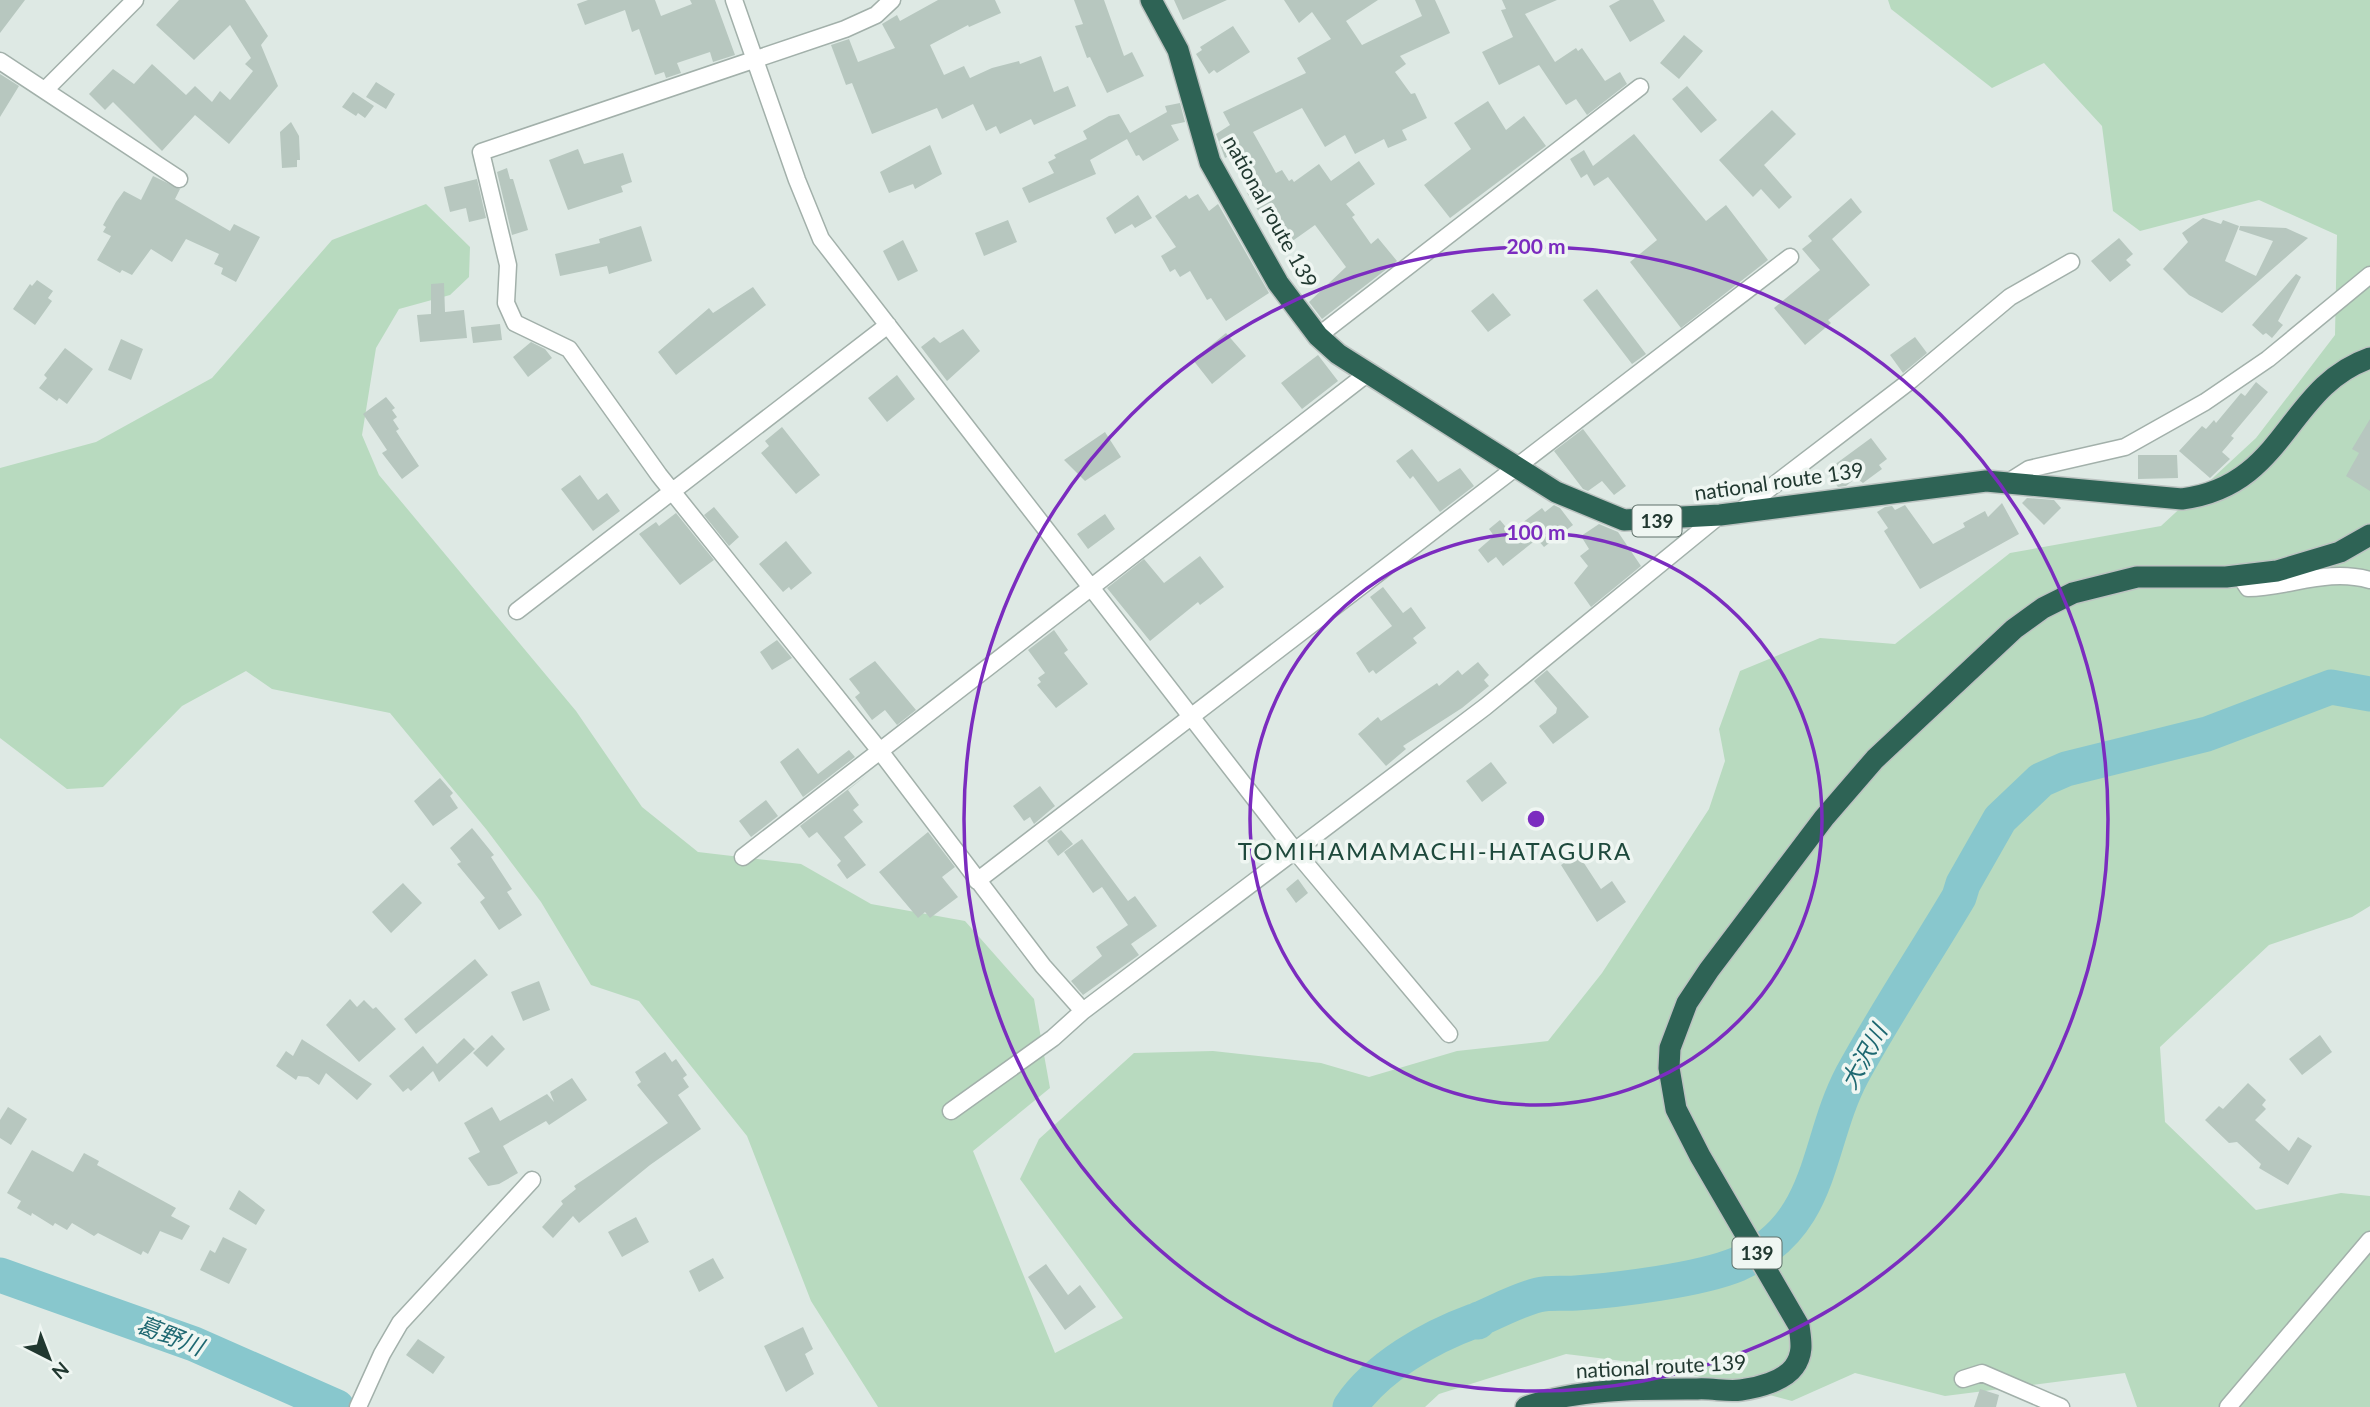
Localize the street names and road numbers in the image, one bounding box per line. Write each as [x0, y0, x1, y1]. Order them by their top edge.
street label: national route 139 [1219, 131, 1324, 292]
street label: national route 139 [1693, 456, 1865, 505]
road number: 139 [1632, 506, 1682, 536]
road number: 139 [1732, 1238, 1782, 1268]
street label: national route 139 [1575, 1349, 1747, 1382]

